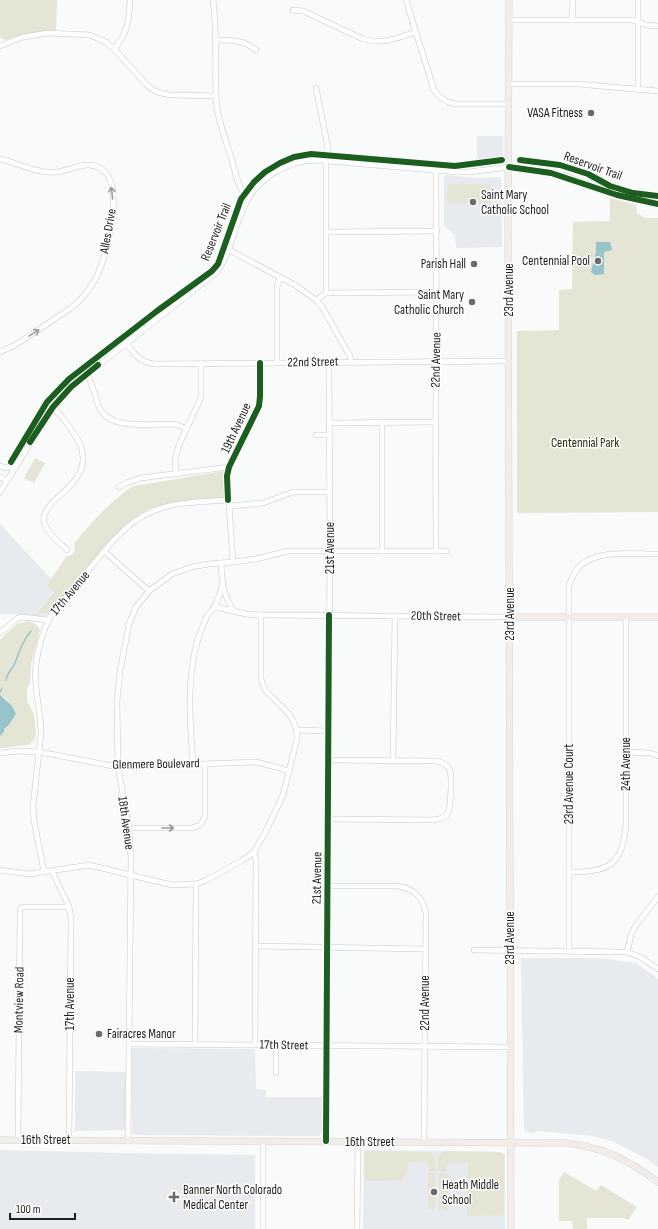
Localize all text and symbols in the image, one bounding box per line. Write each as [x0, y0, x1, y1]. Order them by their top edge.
place label: VASA Fitness [527, 105, 583, 121]
marker: VASA Fitness [586, 108, 596, 118]
street label: Reservoir Trail [562, 148, 624, 184]
one-way arrow [109, 187, 116, 200]
place label: Saint Mary Catholic School [481, 187, 549, 218]
marker: Saint Mary Catholic School [468, 197, 478, 207]
street label: Reservoir Trail [197, 201, 235, 263]
street label: Alles Drive [96, 207, 120, 256]
place label: Centennial Pool [522, 253, 590, 269]
place label: Parish Hall [421, 256, 466, 272]
marker: Centennial Pool [593, 256, 603, 266]
marker: Parish Hall [469, 259, 479, 269]
street label: 23rd Avenue [501, 263, 517, 317]
place label: Saint Mary Catholic Church [394, 287, 464, 318]
marker: Saint Mary Catholic Church [467, 297, 477, 307]
one-way arrow [28, 328, 40, 336]
street label: 22nd Avenue [428, 332, 444, 388]
street label: 22nd Street [287, 354, 339, 370]
street label: 19th Avenue [217, 400, 255, 456]
park label: Centennial Park [551, 435, 619, 451]
street label: 21st Avenue [322, 522, 338, 574]
street label: 17th Avenue [47, 567, 93, 619]
street label: 23rd Avenue [502, 587, 518, 641]
street label: 20th Street [411, 608, 461, 624]
street label: 24th Avenue [618, 737, 634, 791]
street label: 23rd Avenue Court [561, 744, 577, 824]
street label: Glenmere Boulevard [112, 755, 200, 773]
street label: 18th Avenue [114, 795, 138, 851]
one-way arrow [161, 824, 174, 832]
street label: 21st Avenue [309, 852, 325, 904]
street label: 23rd Avenue [502, 911, 518, 965]
street label: Montview Road [10, 967, 28, 1033]
street label: 22nd Avenue [417, 975, 433, 1031]
street label: 17th Avenue [62, 977, 78, 1031]
place label: Fairacres Manor [107, 1026, 176, 1042]
marker: Fairacres Manor [94, 1029, 104, 1039]
street label: 17th Street [259, 1037, 309, 1053]
street label: 16th Street [21, 1132, 71, 1148]
street label: 16th Street [345, 1134, 395, 1150]
place label: Heath Middle School [442, 1177, 499, 1208]
place label: Banner North Colorado Medical Center [183, 1182, 282, 1213]
marker: Heath Middle School [429, 1187, 439, 1197]
marker: Banner North Colorado Medical Center [168, 1191, 180, 1203]
scale bar [10, 1195, 75, 1221]
text: 100 m [16, 1202, 41, 1217]

